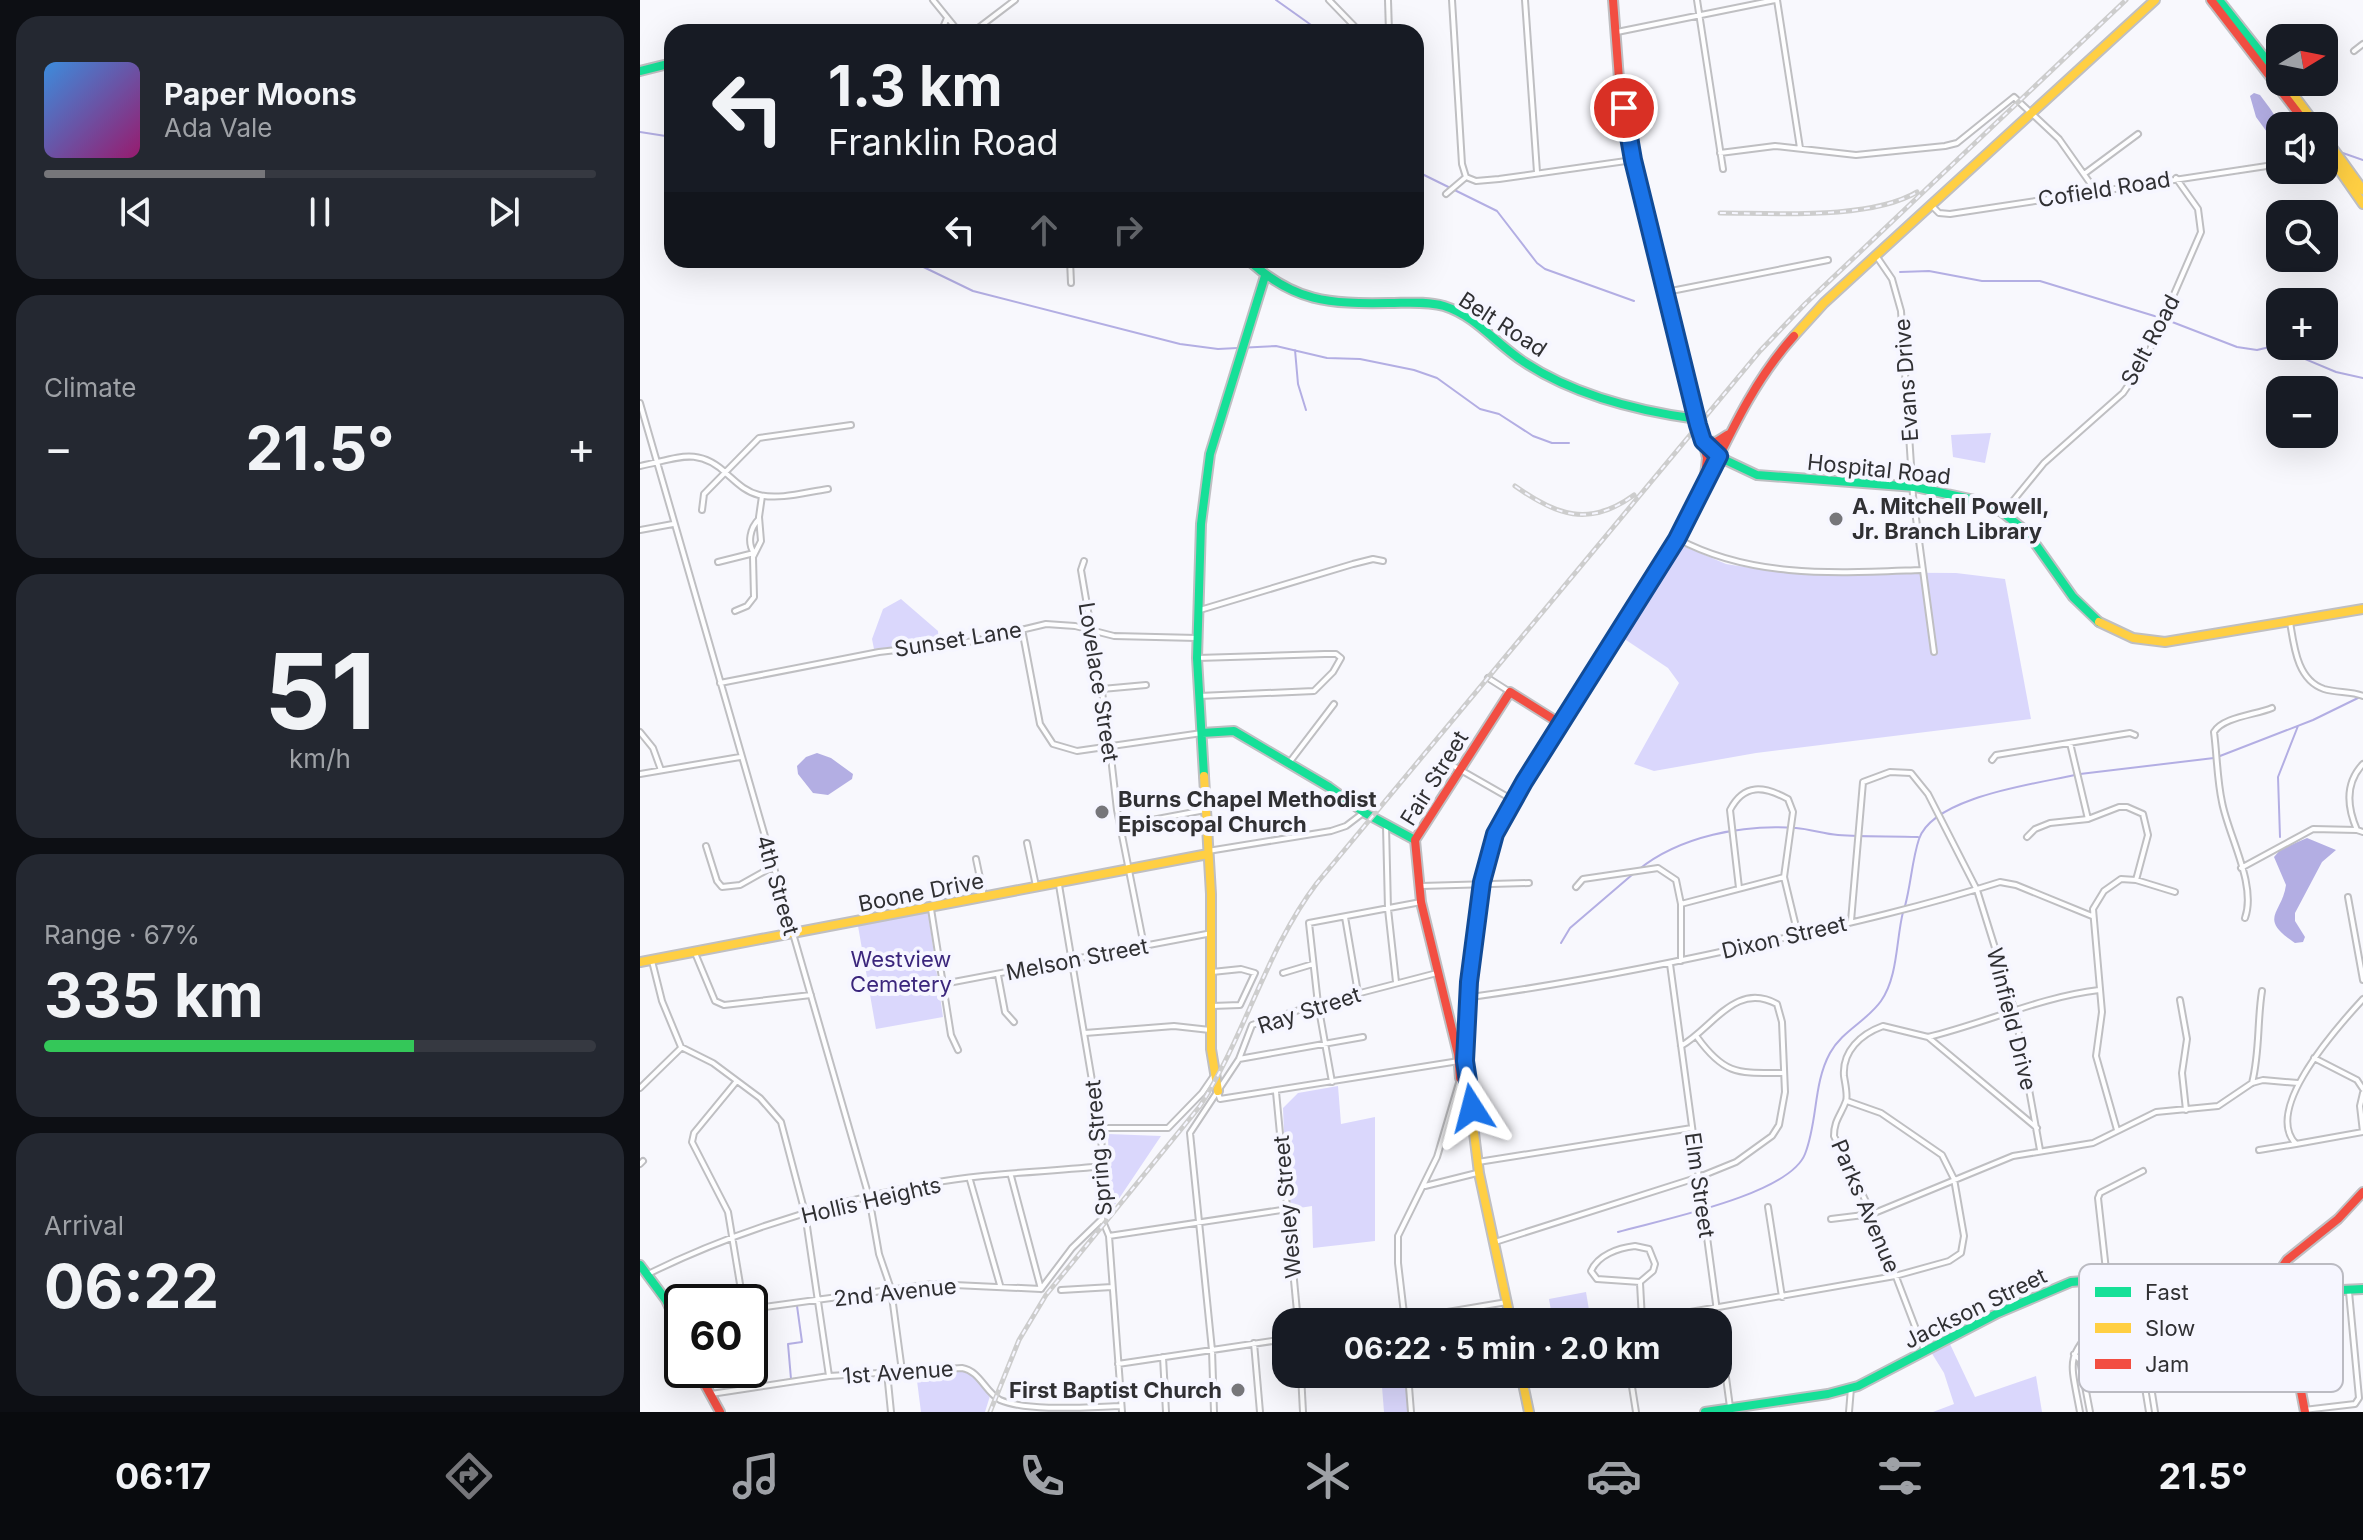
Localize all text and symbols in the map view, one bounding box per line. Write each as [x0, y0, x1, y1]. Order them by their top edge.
north arrow [2266, 24, 2338, 96]
map controls [2266, 24, 2338, 448]
text: 1.3 km [828, 52, 1003, 120]
icon: left [696, 56, 800, 160]
pin [1590, 74, 1658, 142]
text: Paper Moons [164, 76, 357, 112]
icon: arrive [1602, 86, 1646, 130]
text: Ada Vale [164, 112, 272, 143]
button: sound [2266, 112, 2338, 184]
text: Franklin Road [828, 120, 1059, 164]
street label: Cofield Road [2036, 166, 2172, 212]
icon: previous [114, 190, 158, 234]
icon: pause [298, 190, 342, 234]
icon: next [482, 190, 526, 234]
button: search [2266, 200, 2338, 272]
icon: left [938, 208, 982, 252]
icon: ahead [1022, 208, 1066, 252]
icon: right [1106, 208, 1150, 252]
street label: Belt Road [1454, 286, 1552, 362]
button: + [2266, 288, 2338, 360]
street label: Selt Road [2115, 290, 2185, 390]
street label: Evans Drive [1889, 318, 1923, 442]
text: Climate [44, 372, 136, 403]
button: − [2266, 376, 2338, 448]
text: 21.5° [246, 412, 394, 484]
text: − [44, 421, 73, 475]
text: + [567, 421, 596, 475]
street label: Hospital Road [1806, 449, 1952, 489]
place label: A. Mitchell Powell, Jr. Branch Library [1852, 493, 2050, 544]
marker: A. Mitchell Powell, Jr. Branch Library [1827, 510, 1845, 528]
street label: Lovelace Street [1074, 600, 1124, 764]
street label: Sunset Lane [892, 616, 1024, 662]
text: 51 [264, 628, 376, 754]
street label: Fair Street [1395, 726, 1473, 830]
text: km/h [289, 743, 351, 774]
place label: Burns Chapel Methodist Episcopal Church [1118, 786, 1377, 837]
marker: Burns Chapel Methodist Episcopal Church [1093, 803, 1111, 821]
street label: 4th Street [751, 832, 805, 938]
street label: Boone Drive [856, 867, 986, 917]
street label: Dixon Street [1719, 910, 1849, 964]
text: Range · 67% [44, 919, 200, 950]
street label: Melson Street [1004, 932, 1150, 986]
street label: Winfield Drive [1982, 945, 2042, 1093]
park label: Westview Cemetery [850, 946, 952, 997]
text: 335 km [44, 959, 264, 1031]
street label: Ray Street [1254, 981, 1364, 1039]
position arrow [1430, 1066, 1514, 1150]
street label: Spring Street [1079, 1079, 1117, 1217]
street label: Elm Street [1680, 1131, 1720, 1239]
street label: Wesley Street [1268, 1134, 1306, 1280]
street label: Parks Avenue [1826, 1135, 1906, 1277]
street label: Hollis Heights [798, 1171, 944, 1229]
text: Arrival [44, 1210, 124, 1241]
text: 06:22 [44, 1250, 219, 1322]
street label: Jackson Street [1899, 1262, 2051, 1354]
legend [2079, 1264, 2343, 1392]
street label: 2nd Avenue [832, 1273, 958, 1311]
text: Fast [2145, 1279, 2189, 1305]
speed limit sign: 60 [664, 1284, 768, 1388]
text: Slow [2145, 1315, 2195, 1341]
text: 06:22 · 5 min · 2.0 km [1344, 1330, 1660, 1366]
text: Jam [2145, 1351, 2189, 1377]
street label: 1st Avenue [842, 1355, 954, 1389]
place label: First Baptist Church [1009, 1377, 1222, 1403]
marker: First Baptist Church [1229, 1381, 1247, 1399]
icon: directions [441, 1448, 497, 1504]
icon: music [728, 1448, 784, 1504]
icon: phone [1014, 1448, 1070, 1504]
icon: climate [1300, 1448, 1356, 1504]
icon: car [1586, 1448, 1642, 1504]
icon: filters [1872, 1448, 1928, 1504]
text: 06:17 [115, 1454, 211, 1498]
text: 21.5° [2159, 1454, 2248, 1498]

